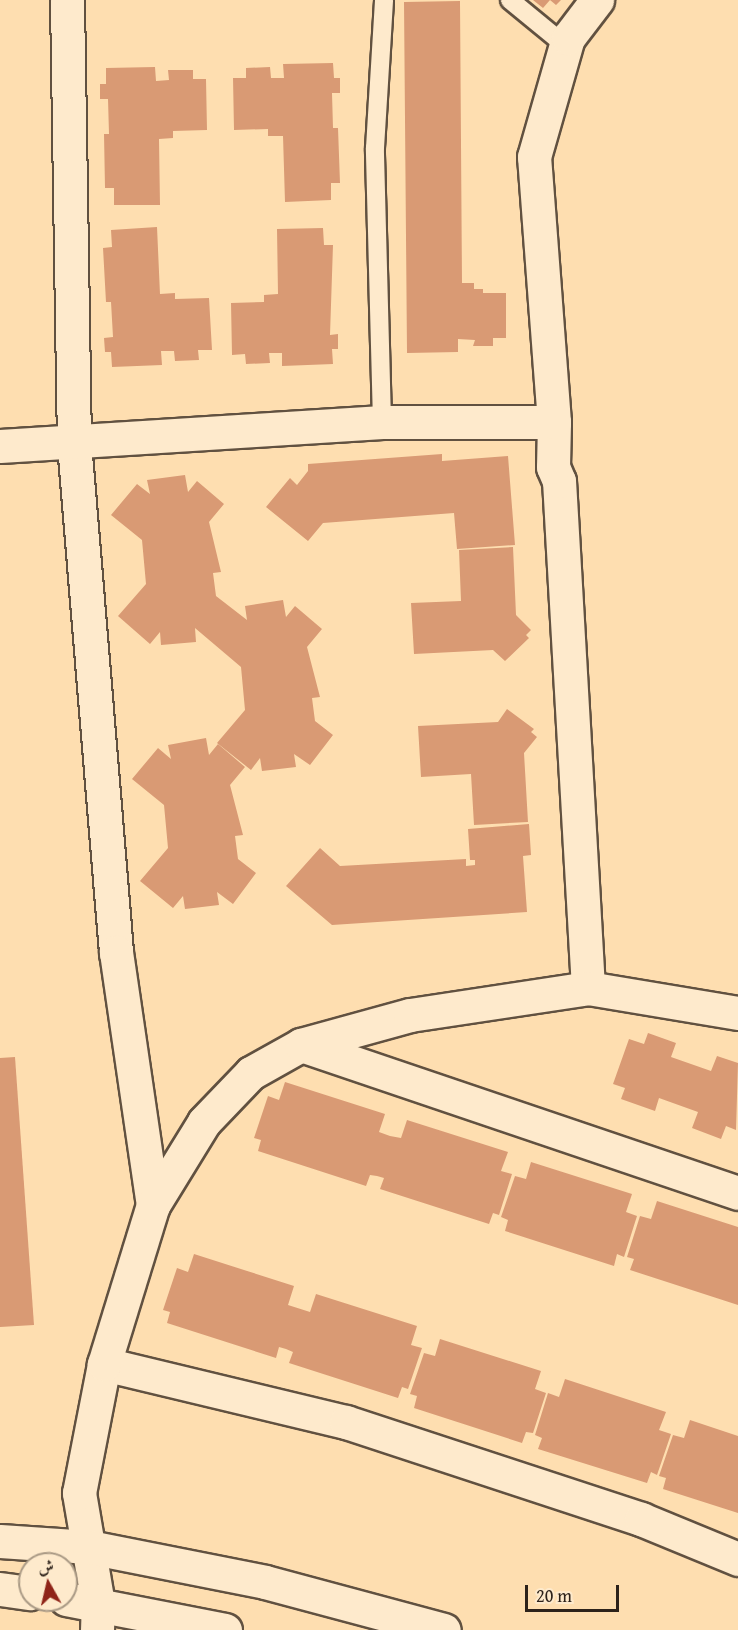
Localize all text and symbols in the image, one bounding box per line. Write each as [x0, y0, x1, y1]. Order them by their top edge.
north arrow [18, 1552, 78, 1612]
text: ش [36, 1553, 55, 1579]
scale bar [528, 1573, 622, 1611]
text: 20 m [536, 1582, 572, 1609]

